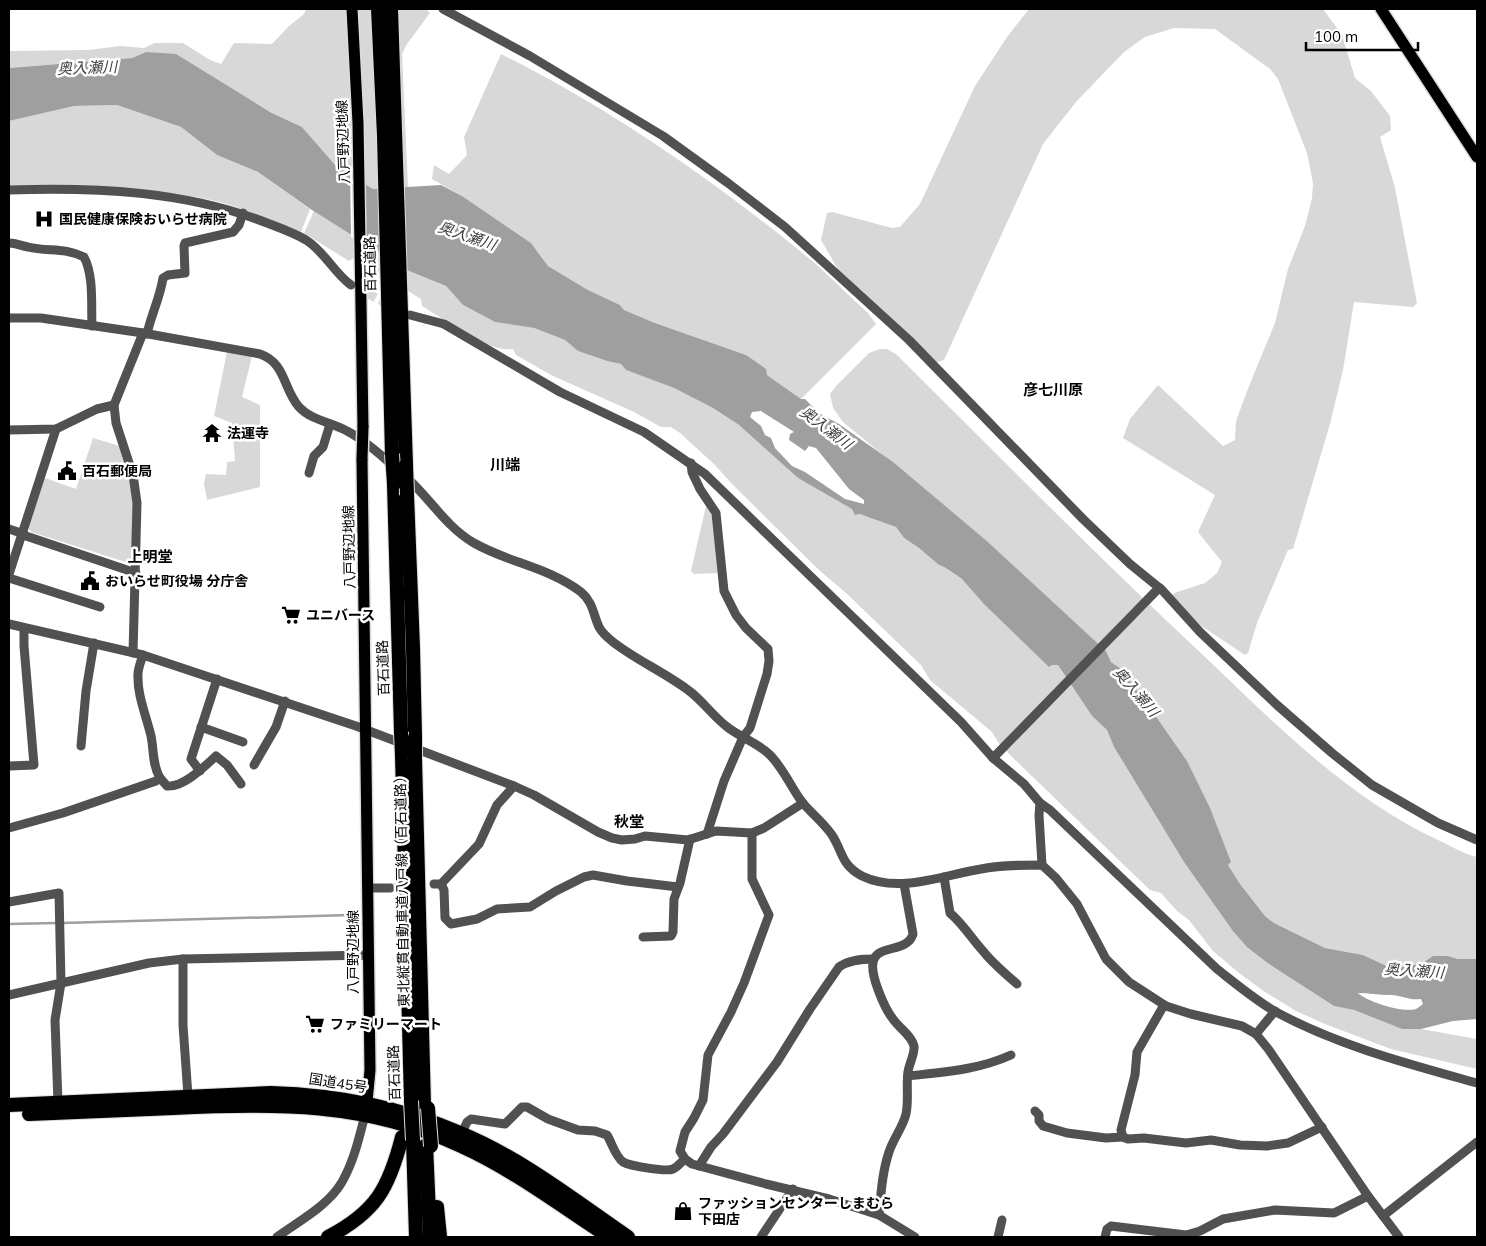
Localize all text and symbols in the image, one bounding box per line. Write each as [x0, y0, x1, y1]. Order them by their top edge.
scale bar [1306, 20, 1418, 52]
text: 100 m [1314, 27, 1358, 46]
water label: 奥入瀬川 [57, 57, 119, 78]
street label: 八戸野辺地線 [333, 100, 353, 184]
hospital icon: 国民健康保険おいらせ病院 [33, 208, 55, 230]
place label: 国民健康保険おいらせ病院 [59, 210, 227, 228]
water label: 奥入瀬川 [436, 217, 501, 255]
street label: 百石道路 [361, 236, 379, 292]
district label: 彦七川原 [1023, 380, 1083, 399]
water label: 奥入瀬川 [797, 402, 858, 454]
temple icon: 法運寺 [201, 422, 223, 444]
place label: 法運寺 [227, 424, 269, 442]
district label: 川端 [490, 455, 520, 474]
public building icon: 百石郵便局 [56, 460, 78, 482]
place label: 百石郵便局 [82, 462, 152, 480]
street label: 八戸野辺地線 [339, 505, 359, 589]
district label: 上明堂 [127, 547, 173, 566]
public building icon: おいらせ町役場 分庁舎 [79, 570, 101, 592]
place label: おいらせ町役場 分庁舎 [105, 572, 249, 590]
supermarket icon: ユニバース [280, 604, 302, 626]
place label: ユニバース [306, 606, 375, 624]
street label: 百石道路 [373, 640, 393, 696]
water label: 奥入瀬川 [1110, 663, 1165, 722]
street label: 東北縦貫自動車道八戸線（百石道路） [391, 769, 413, 1007]
district label: 秋堂 [614, 812, 644, 831]
street label: 八戸野辺地線 [344, 910, 362, 994]
water label: 奥入瀬川 [1383, 959, 1447, 982]
supermarket icon: ファミリーマート [304, 1013, 326, 1035]
place label: ファミリーマート [330, 1015, 442, 1033]
street label: 百石道路 [384, 1045, 404, 1101]
street label: 国道45号 [308, 1070, 368, 1096]
place label: ファッションセンターしまむら 下田店 [698, 1194, 894, 1228]
shop icon: ファッションセンターしまむら 下田店 [672, 1200, 694, 1222]

